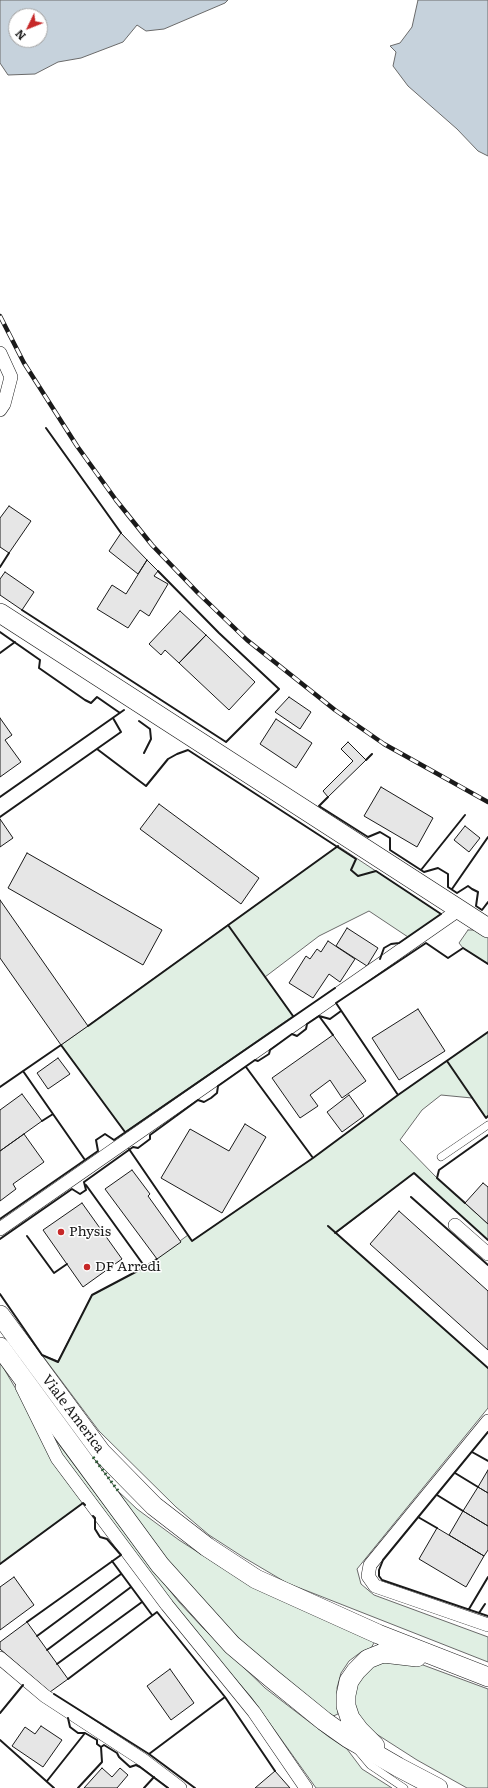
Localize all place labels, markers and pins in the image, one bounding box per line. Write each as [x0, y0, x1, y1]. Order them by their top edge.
place label: Physis [69, 1224, 111, 1240]
marker: Physis [56, 1227, 66, 1237]
place label: DF Arredi [95, 1259, 161, 1275]
marker: DF Arredi [82, 1262, 92, 1272]

